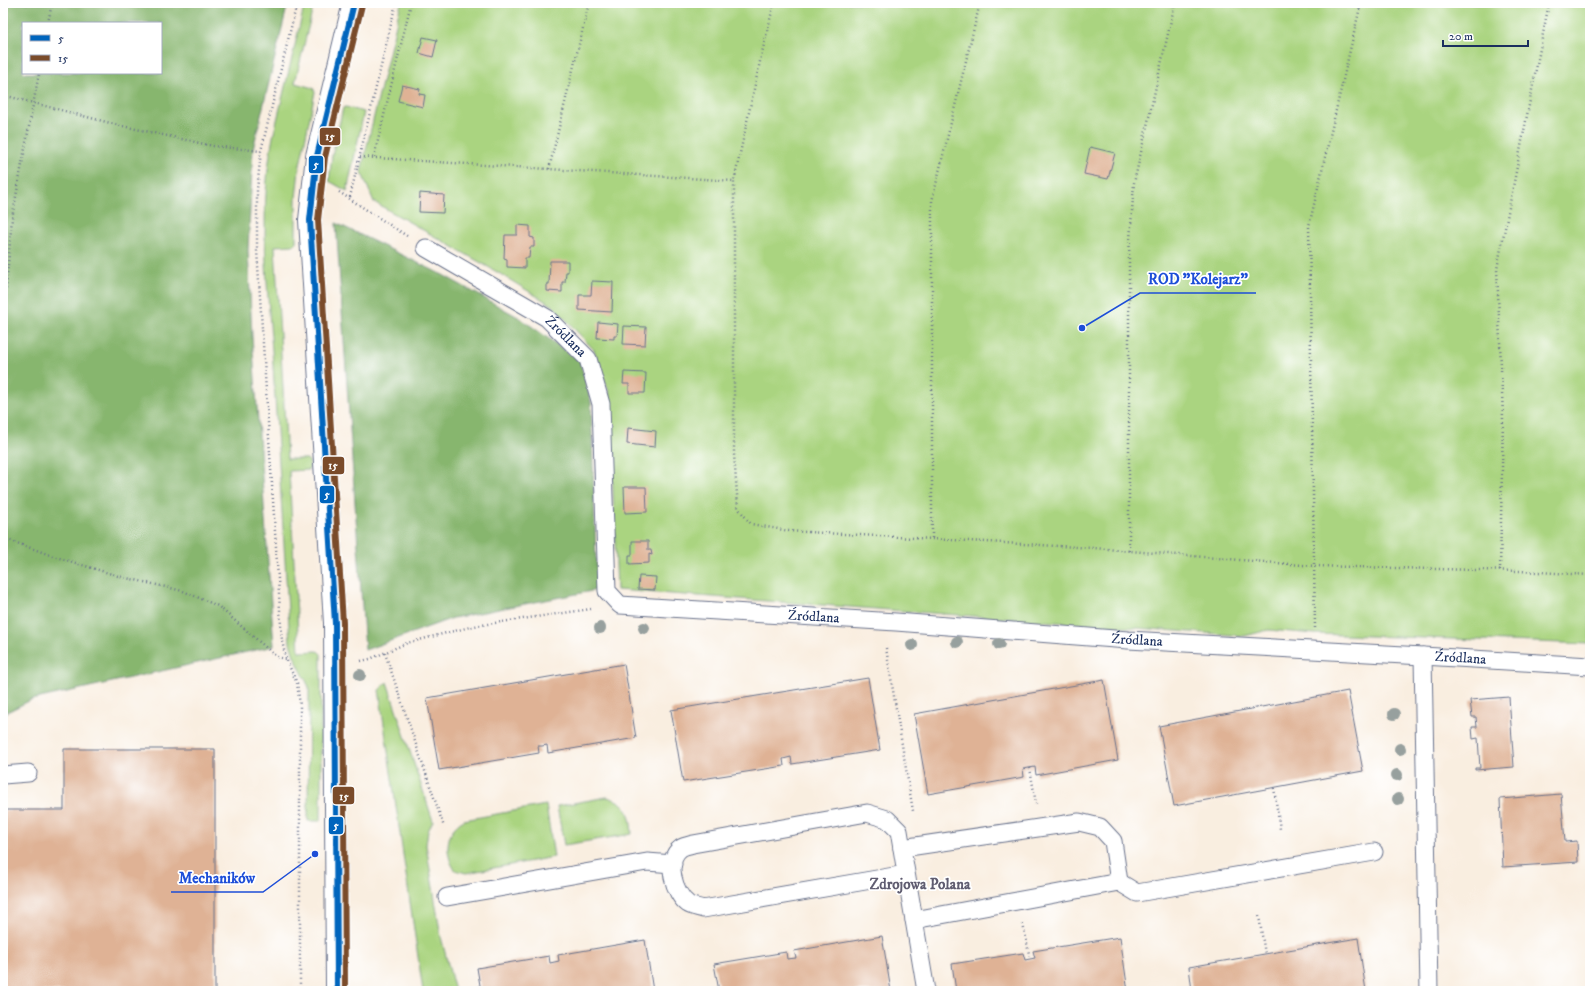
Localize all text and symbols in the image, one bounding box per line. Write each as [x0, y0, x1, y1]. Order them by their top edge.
legend [22, 22, 162, 74]
scale bar [1443, 22, 1528, 48]
text: 20 m [1449, 29, 1473, 44]
text: 5 [58, 31, 64, 46]
text: 15 [58, 51, 68, 66]
line badge: 15 [319, 127, 341, 146]
text: 15 [325, 130, 335, 144]
line badge: 5 [308, 155, 324, 174]
text: 5 [312, 158, 319, 172]
callout: ROD "Kolejarz" [1140, 266, 1256, 293]
text: ROD "Kolejarz" [1148, 270, 1248, 289]
street label: Źródlana [541, 312, 590, 361]
line badge: 15 [322, 456, 345, 475]
text: 15 [328, 459, 338, 473]
line badge: 5 [319, 485, 335, 504]
text: 5 [323, 488, 330, 502]
street label: Źródlana [788, 606, 840, 628]
street label: Źródlana [1111, 630, 1163, 651]
street label: Źródlana [1434, 648, 1487, 669]
line badge: 15 [332, 786, 355, 805]
text: 15 [339, 790, 349, 804]
line badge: 5 [328, 816, 344, 835]
text: 5 [332, 819, 339, 833]
callout: Mechaników [171, 865, 263, 892]
text: Mechaników [179, 869, 256, 888]
district label: Zdrojowa Polana [870, 875, 971, 894]

